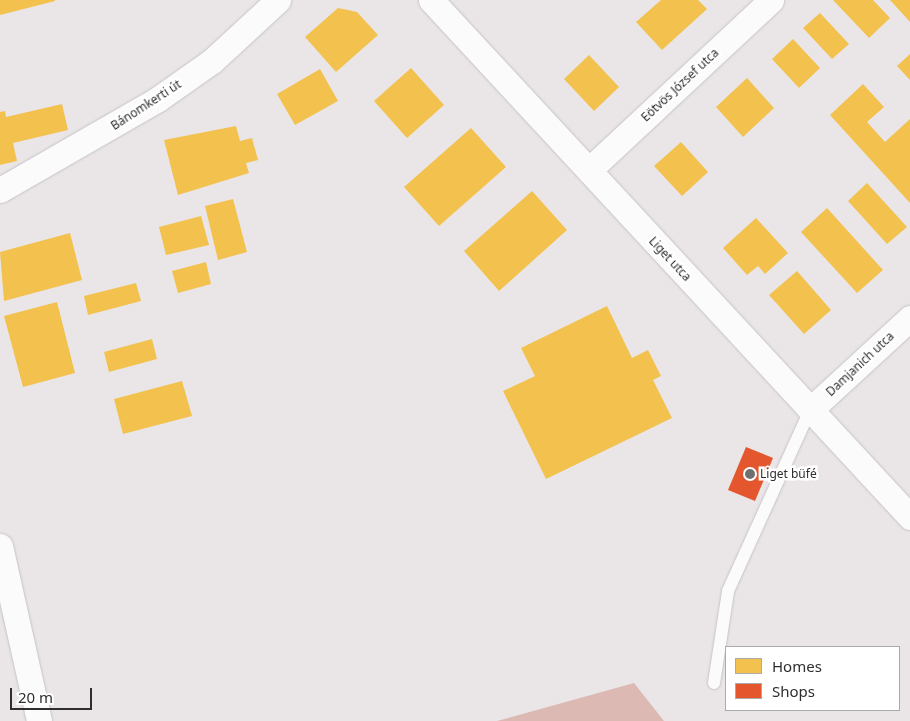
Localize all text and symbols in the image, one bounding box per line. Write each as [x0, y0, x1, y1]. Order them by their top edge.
street label: Eötvös József utca [638, 45, 722, 125]
street label: Bánomkerti út [108, 77, 184, 133]
street label: Liget utca [646, 234, 694, 284]
street label: Damjanich utca [823, 329, 897, 399]
place label: Liget büfé [760, 467, 817, 481]
marker: Liget büfé [744, 468, 756, 480]
legend [725, 646, 900, 711]
text: Homes [772, 656, 822, 676]
scale bar [12, 678, 95, 710]
text: Shops [772, 681, 815, 701]
text: 20 m [18, 687, 53, 707]

